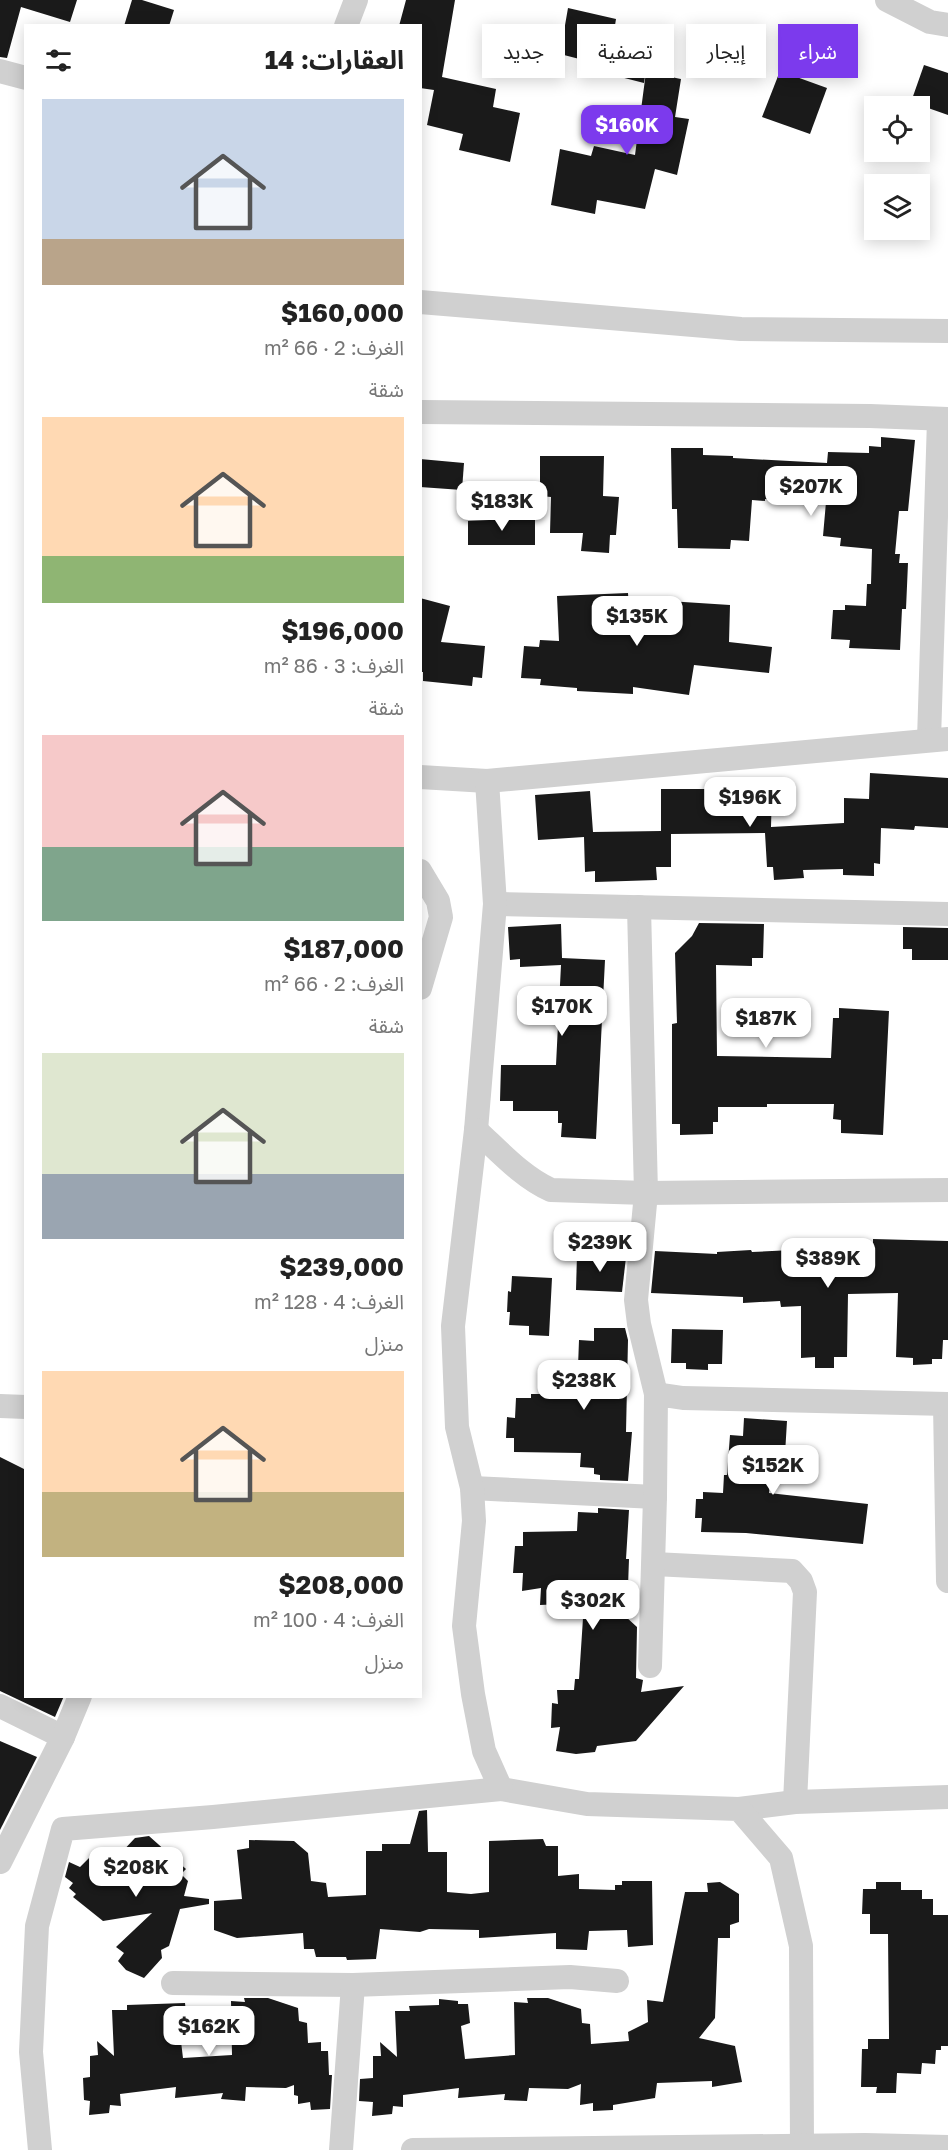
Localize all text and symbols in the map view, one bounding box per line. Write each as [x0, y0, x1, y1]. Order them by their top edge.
chip: جديد [482, 24, 565, 78]
chip: تصفية [577, 24, 674, 78]
chip: إيجار [686, 24, 766, 78]
chip: شراء [778, 24, 858, 78]
icon: filters [42, 44, 75, 77]
text: العقارات: 14 [265, 44, 404, 75]
map controls [864, 96, 930, 240]
button: locate [864, 96, 930, 162]
pin: $160K [585, 105, 669, 156]
text: $160K [595, 112, 659, 136]
icon: home [169, 138, 277, 246]
button: layers [864, 174, 930, 240]
text: $160,000 [281, 297, 404, 328]
text: الغرف: 2 · 66 m² [264, 335, 404, 359]
text: شقة [369, 377, 404, 401]
icon: home [169, 456, 277, 564]
pin: $207K [769, 466, 853, 517]
text: $207K [779, 473, 843, 497]
pin: $183K [460, 481, 544, 532]
text: $183K [470, 488, 534, 512]
pin: $135K [595, 596, 679, 647]
text: $135K [606, 603, 668, 627]
text: $196,000 [281, 615, 404, 646]
text: الغرف: 3 · 86 m² [264, 653, 404, 677]
text: شقة [369, 695, 404, 719]
icon: home [169, 774, 277, 882]
pin: $196K [708, 777, 792, 828]
text: $196K [718, 784, 782, 808]
text: $187,000 [283, 933, 404, 964]
text: الغرف: 2 · 66 m² [264, 971, 404, 995]
pin: $170K [520, 986, 604, 1037]
text: $170K [531, 993, 593, 1017]
pin: $187K [724, 998, 808, 1049]
text: $187K [735, 1005, 797, 1029]
text: شقة [369, 1013, 404, 1037]
icon: home [169, 1092, 277, 1200]
pin: $239K [558, 1222, 642, 1273]
text: $239K [568, 1229, 633, 1253]
pin: $389K [786, 1238, 870, 1289]
text: $389K [795, 1245, 861, 1269]
text: $239,000 [279, 1251, 404, 1282]
text: الغرف: 4 · 128 m² [254, 1289, 404, 1313]
text: منزل [365, 1331, 404, 1355]
pin: $238K [542, 1360, 626, 1411]
text: $238K [551, 1367, 617, 1391]
icon: home [169, 1410, 277, 1518]
pin: $152K [731, 1445, 815, 1496]
text: $152K [742, 1452, 804, 1476]
text: $208,000 [278, 1569, 404, 1600]
pin: $302K [551, 1580, 635, 1631]
text: $302K [560, 1587, 626, 1611]
text: الغرف: 4 · 100 m² [253, 1607, 404, 1631]
text: منزل [365, 1649, 404, 1673]
pin: $208K [94, 1847, 178, 1898]
text: $208K [103, 1854, 169, 1878]
pin: $162K [167, 2006, 251, 2057]
text: $162K [177, 2013, 241, 2037]

